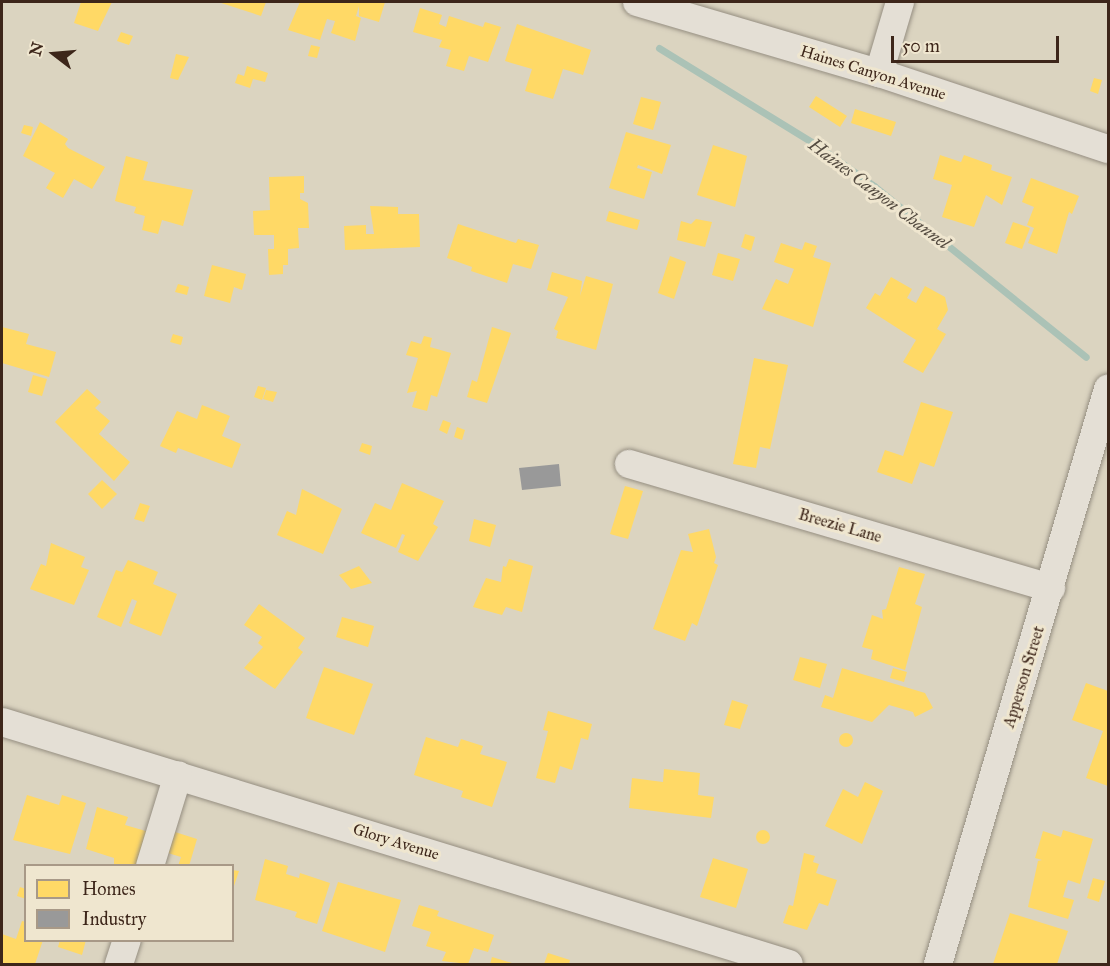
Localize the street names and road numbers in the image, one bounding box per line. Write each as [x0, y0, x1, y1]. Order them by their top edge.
street label: Haines Canyon Avenue [798, 42, 948, 104]
street label: Breezie Lane [796, 505, 884, 547]
street label: Apperson Street [999, 624, 1049, 730]
street label: Glory Avenue [351, 820, 441, 864]

